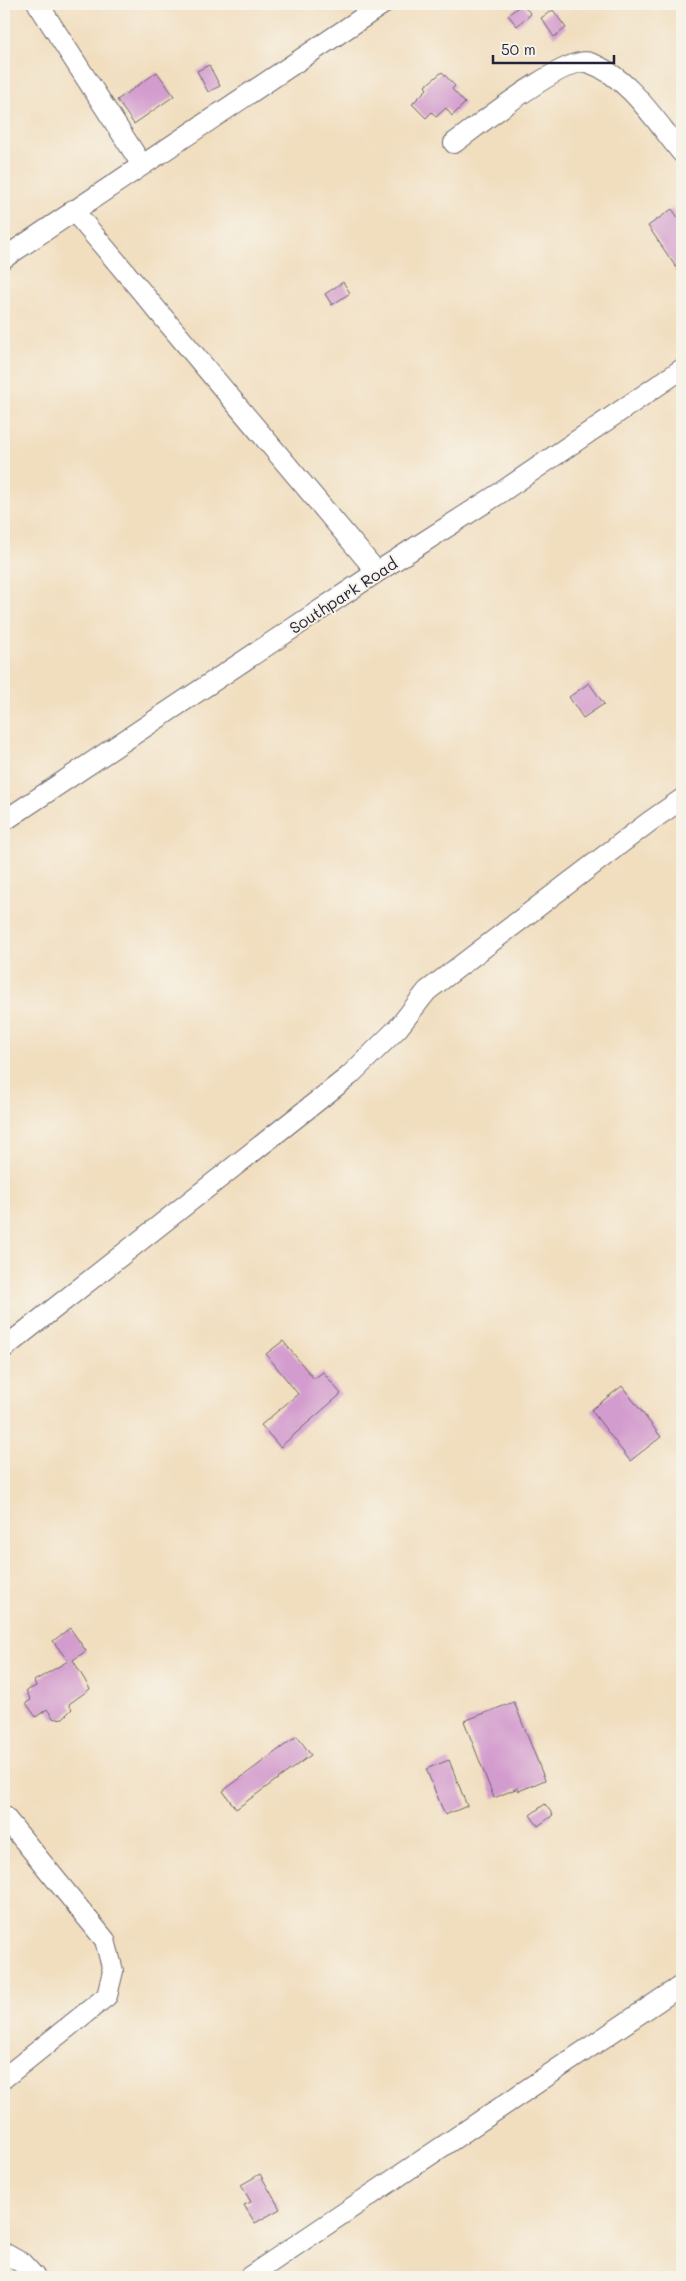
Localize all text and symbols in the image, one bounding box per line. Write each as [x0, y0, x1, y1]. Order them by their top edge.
scale bar [493, 32, 615, 64]
text: 50 m [501, 39, 536, 59]
street label: Southpark Road [285, 552, 401, 638]

